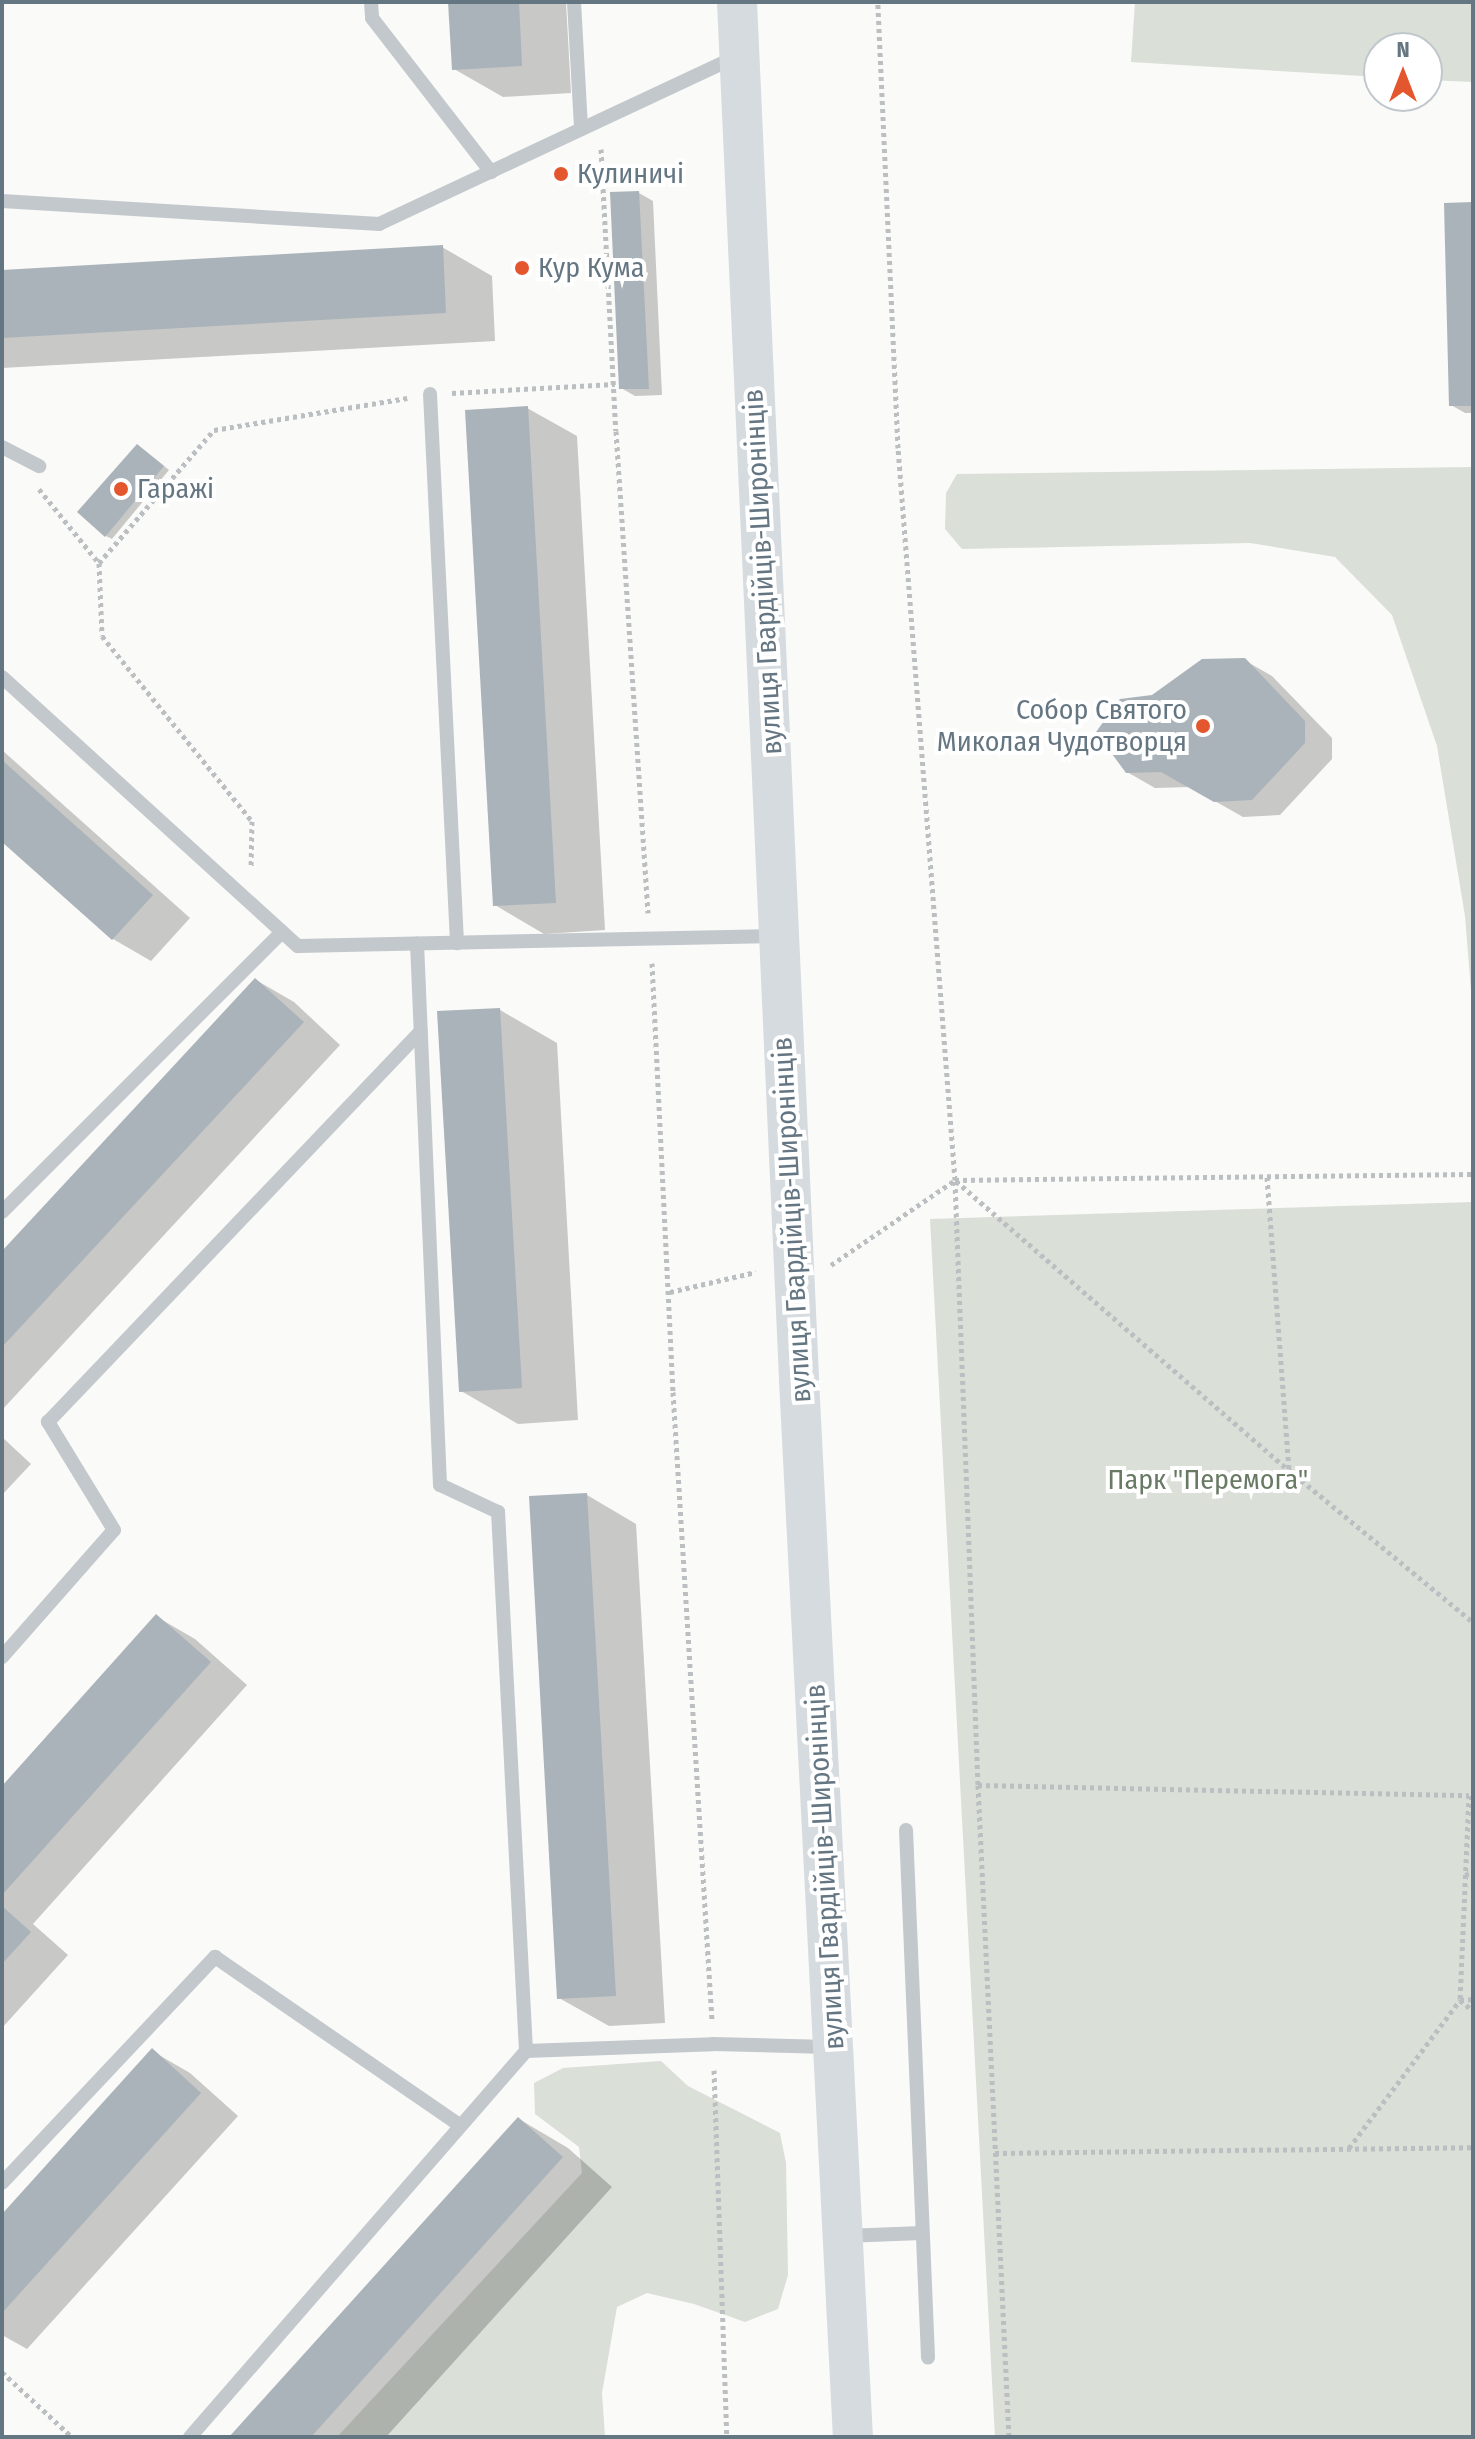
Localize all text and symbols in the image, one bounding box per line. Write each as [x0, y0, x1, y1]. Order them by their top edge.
north arrow [1363, 32, 1443, 112]
text: N [1396, 36, 1410, 63]
place label: Кулиничі [577, 157, 684, 191]
marker: Кулиничі [552, 165, 570, 183]
place label: Кур Кума [538, 251, 644, 285]
marker: Кур Кума [513, 259, 531, 277]
street label: вулиця Гвардійців-Широнінців [737, 388, 789, 756]
place label: Гаражі [137, 472, 214, 506]
marker: Гаражі [112, 480, 130, 498]
place label: Собор Святого Миколая Чудотворця [937, 693, 1187, 759]
marker: Собор Святого Миколая Чудотворця [1194, 717, 1212, 735]
street label: вулиця Гвардійців-Широнінців [766, 1036, 818, 1404]
park label: Парк "Перемога" [1108, 1463, 1308, 1497]
street label: вулиця Гвардійців-Широнінців [799, 1683, 851, 2051]

